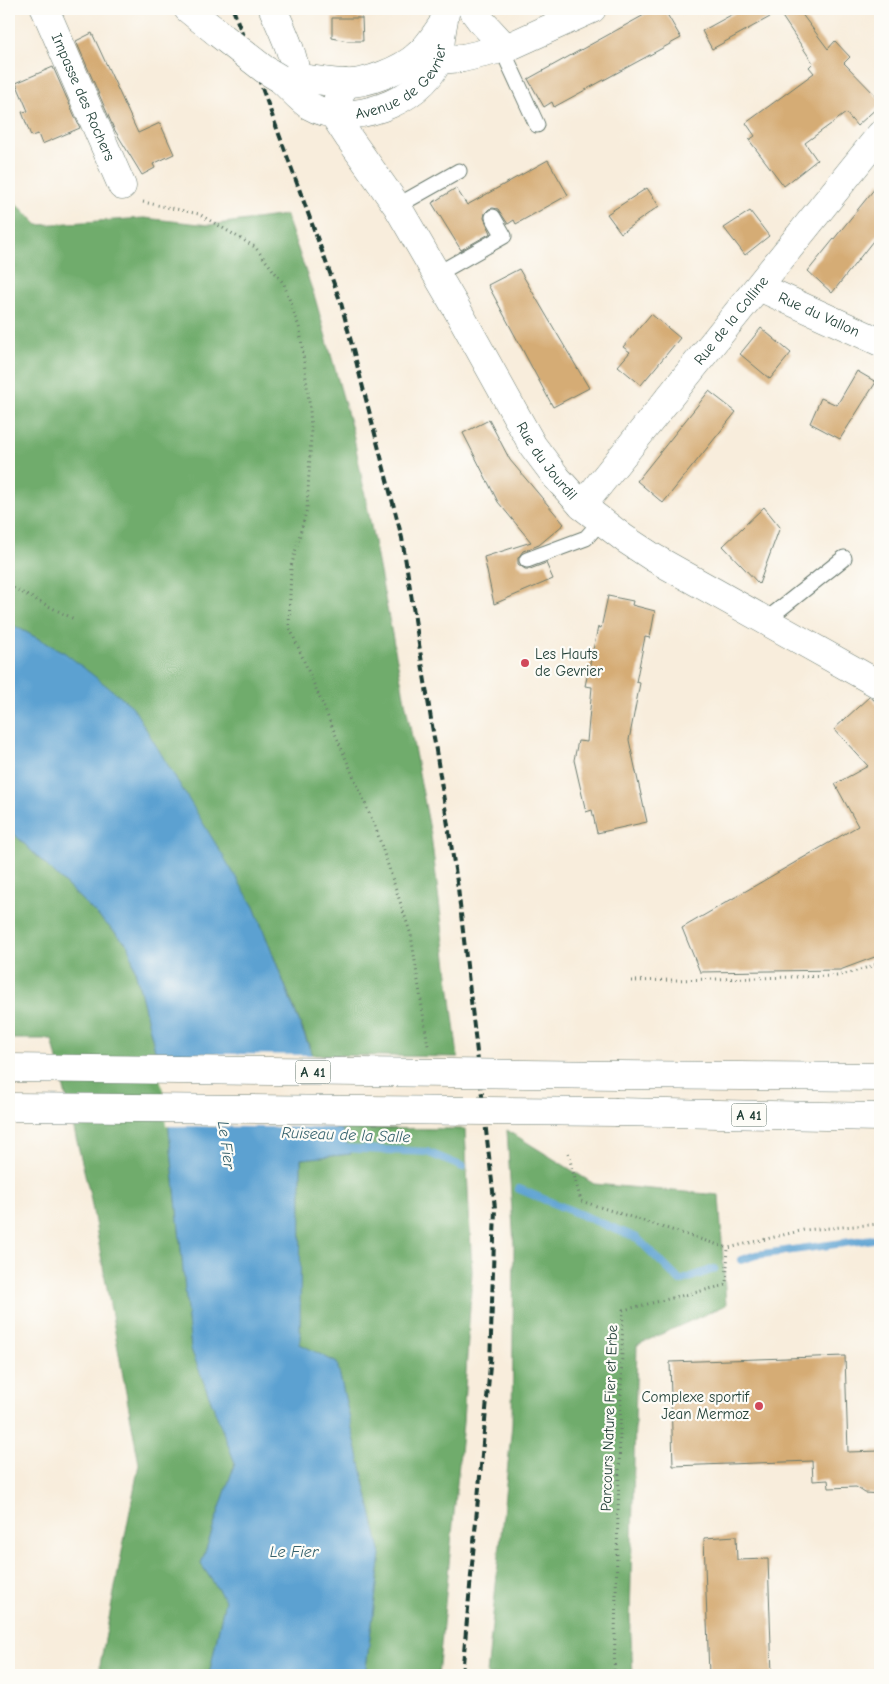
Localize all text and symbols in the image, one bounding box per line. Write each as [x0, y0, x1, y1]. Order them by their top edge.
street label: Impasse des Rochers [48, 30, 119, 164]
street label: Avenue de Gevrier [354, 44, 449, 123]
street label: Rue de la Colline [690, 272, 772, 368]
street label: Rue du Vallon [776, 288, 863, 341]
street label: Rue du Jourdil [512, 419, 581, 504]
place label: Les Hauts de Gevrier [535, 645, 603, 680]
marker: Les Hauts de Gevrier [519, 657, 531, 669]
road number: A 41 [296, 1060, 330, 1084]
road number: A 41 [732, 1104, 766, 1126]
water label: Le Fier [214, 1120, 238, 1171]
water label: Ruiseau de la Salle [281, 1124, 411, 1146]
street label: Parcours Nature Fier et Erbe [597, 1324, 621, 1512]
place label: Complexe sportif Jean Mermoz [641, 1388, 750, 1423]
marker: Complexe sportif Jean Mermoz [753, 1400, 765, 1412]
water label: Le Fier [270, 1543, 319, 1561]

